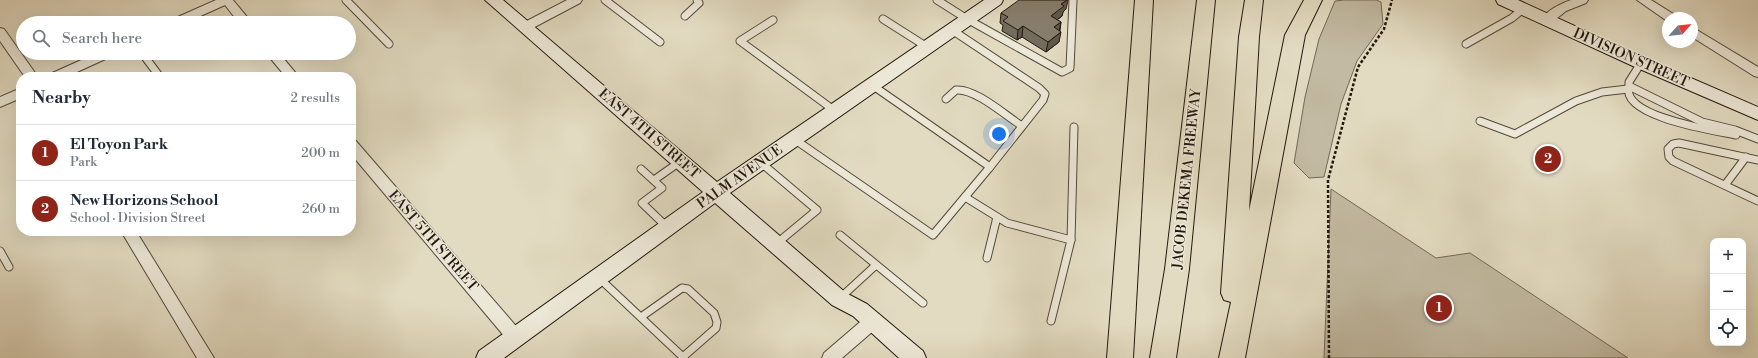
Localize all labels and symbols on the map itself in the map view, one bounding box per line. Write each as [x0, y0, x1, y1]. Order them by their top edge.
north arrow [1662, 12, 1698, 48]
street label: DIVISION STREET [1570, 24, 1692, 92]
street label: EAST 4TH STREET [595, 85, 704, 183]
street label: JACOB DEKEMA FREEWAY [1168, 87, 1205, 271]
your location [989, 124, 1009, 144]
street label: PALM AVENUE [694, 141, 786, 213]
pin: 2 [1535, 144, 1561, 174]
street label: EAST 5TH STREET [384, 187, 482, 295]
pin: 1 [1426, 293, 1452, 323]

